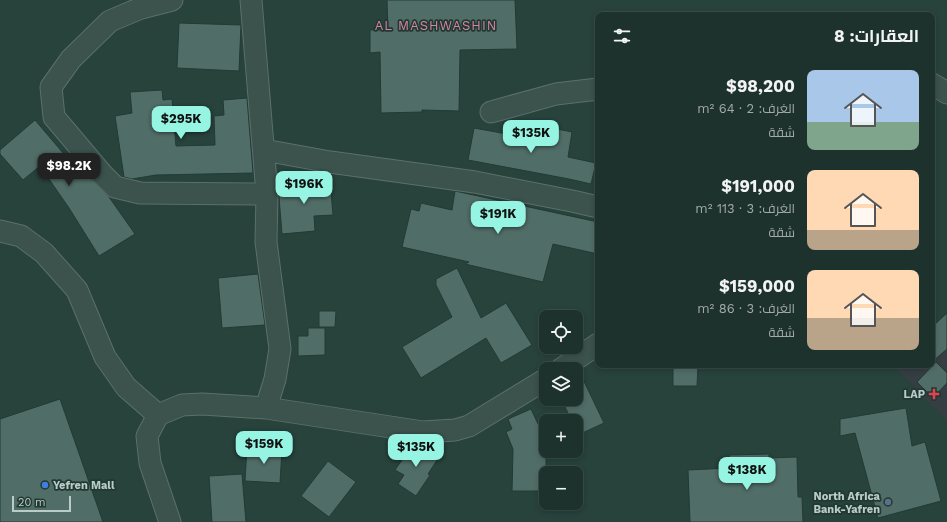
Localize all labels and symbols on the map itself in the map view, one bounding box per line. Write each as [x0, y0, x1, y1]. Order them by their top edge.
district label: AL MASHWASHIN [375, 18, 497, 33]
pin: $295K [153, 106, 209, 140]
pin: $135K [503, 120, 559, 154]
pin: $98.2K [36, 153, 102, 187]
pin: $196K [276, 171, 332, 205]
pin: $191K [470, 201, 526, 235]
place label: LAP [904, 388, 925, 401]
marker: LAP [928, 388, 940, 400]
pin: $159K [236, 431, 292, 465]
pin: $135K [388, 434, 444, 468]
pin: $138K [719, 457, 775, 491]
place label: Yefren Mall [53, 479, 115, 492]
marker: Yefren Mall [40, 480, 50, 490]
place label: North Africa Bank-Yafren [813, 490, 881, 516]
scale bar [12, 494, 71, 513]
marker: North Africa Bank-Yafren [883, 497, 893, 507]

